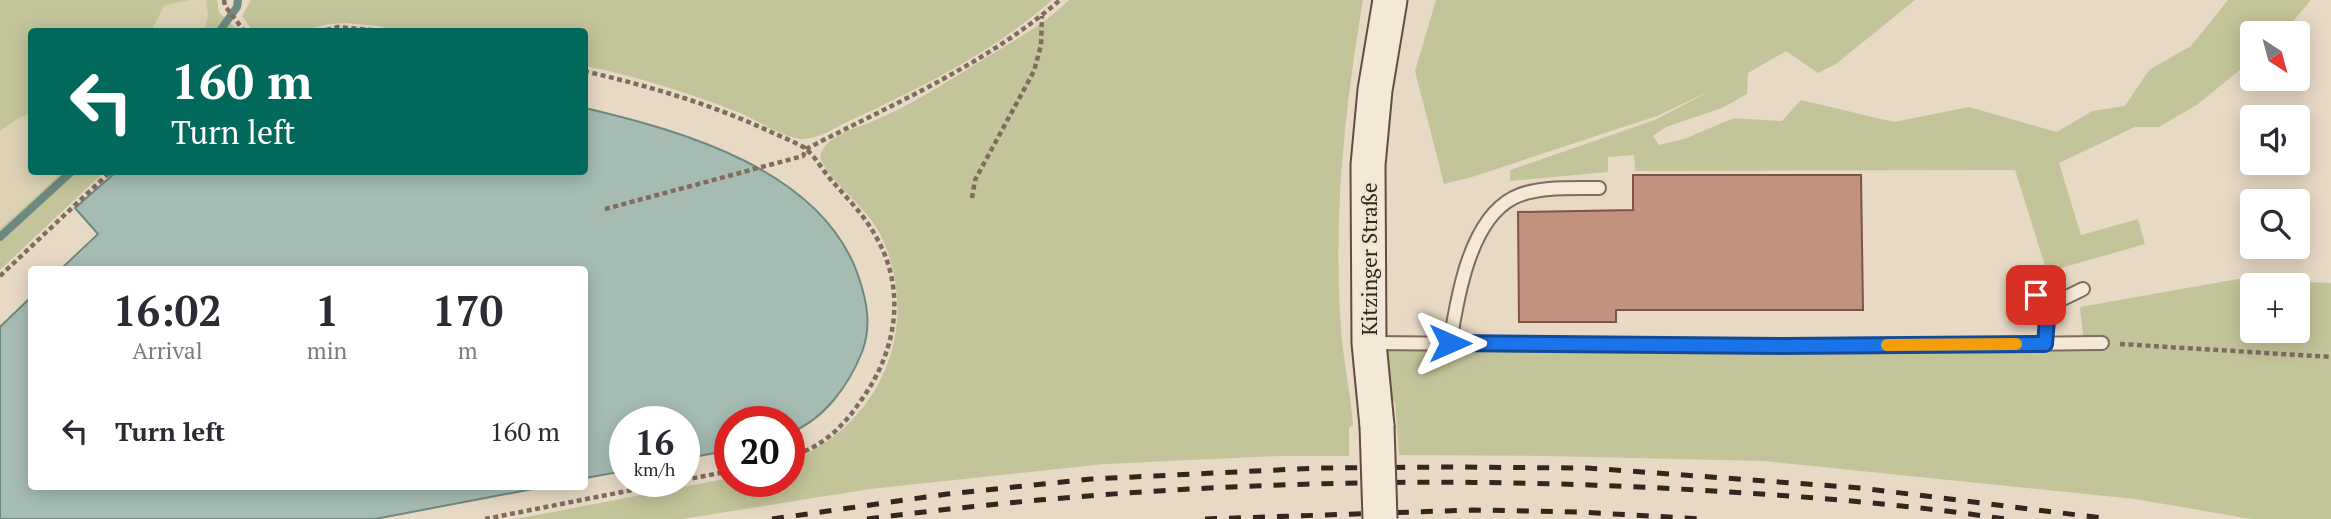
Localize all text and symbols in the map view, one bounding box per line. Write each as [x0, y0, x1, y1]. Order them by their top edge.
north arrow [2240, 21, 2310, 91]
map controls [2240, 21, 2310, 343]
text: 160 m [171, 48, 313, 113]
icon: left [56, 56, 147, 147]
button: sound [2240, 105, 2310, 175]
text: Turn left [171, 111, 295, 153]
street label: Kitzinger Straße [1355, 182, 1383, 336]
button: search [2240, 189, 2310, 259]
pin [2006, 265, 2066, 325]
button: + [2240, 273, 2310, 343]
icon: arrive [2017, 276, 2055, 314]
text: 16:02 [113, 282, 222, 338]
text: 1 [315, 282, 339, 338]
text: 170 [432, 282, 503, 338]
position arrow [1413, 306, 1487, 380]
text: Arrival [132, 335, 203, 366]
text: min [307, 335, 347, 366]
text: m [458, 335, 478, 366]
speed limit sign: 20 [714, 406, 805, 497]
icon: left [56, 412, 94, 450]
text: Turn left [115, 414, 225, 448]
text: 160 m [490, 414, 560, 448]
text: 16 [635, 419, 674, 465]
text: km/h [634, 457, 675, 481]

